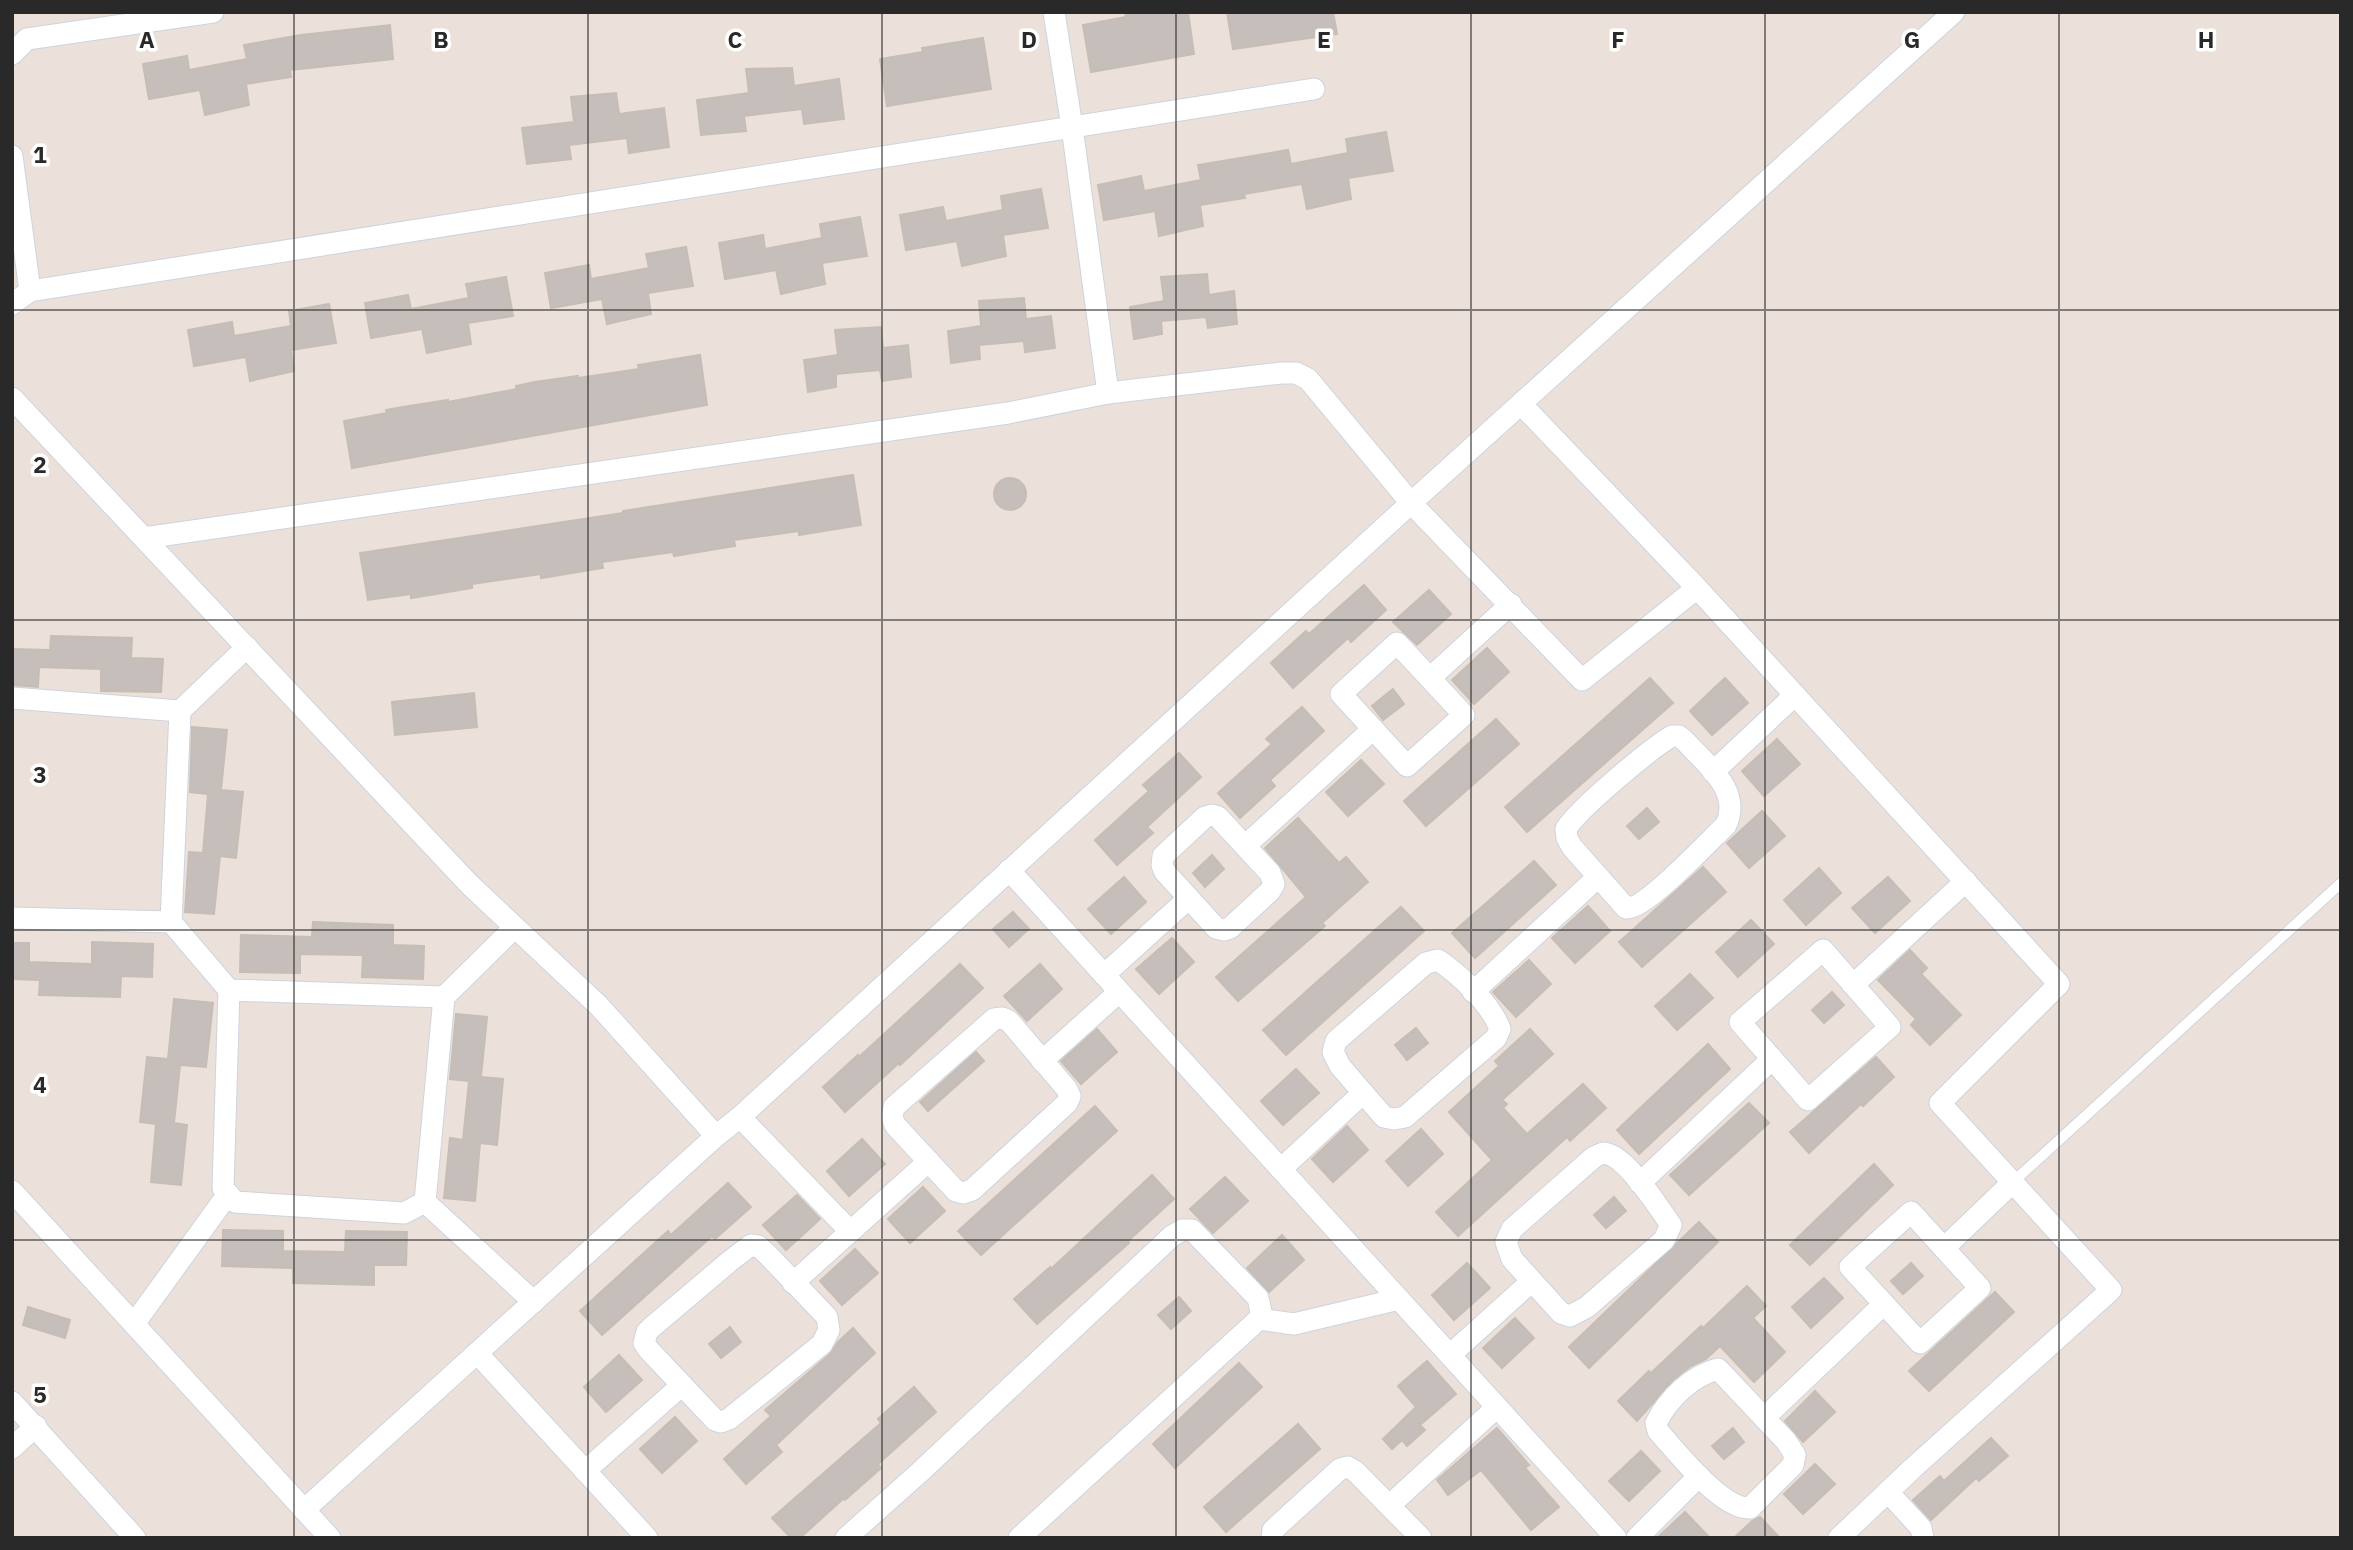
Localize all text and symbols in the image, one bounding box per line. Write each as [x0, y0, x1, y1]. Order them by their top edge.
text: A [139, 24, 155, 54]
text: B [433, 24, 449, 54]
text: C [728, 24, 743, 54]
text: D [1021, 24, 1037, 54]
text: E [1317, 24, 1331, 54]
text: F [1611, 24, 1625, 54]
text: G [1904, 24, 1920, 54]
text: H [2198, 24, 2214, 54]
text: 1 [33, 139, 47, 169]
text: 2 [33, 449, 47, 479]
text: 3 [33, 759, 47, 789]
text: 4 [33, 1069, 47, 1099]
text: 5 [33, 1379, 47, 1409]

